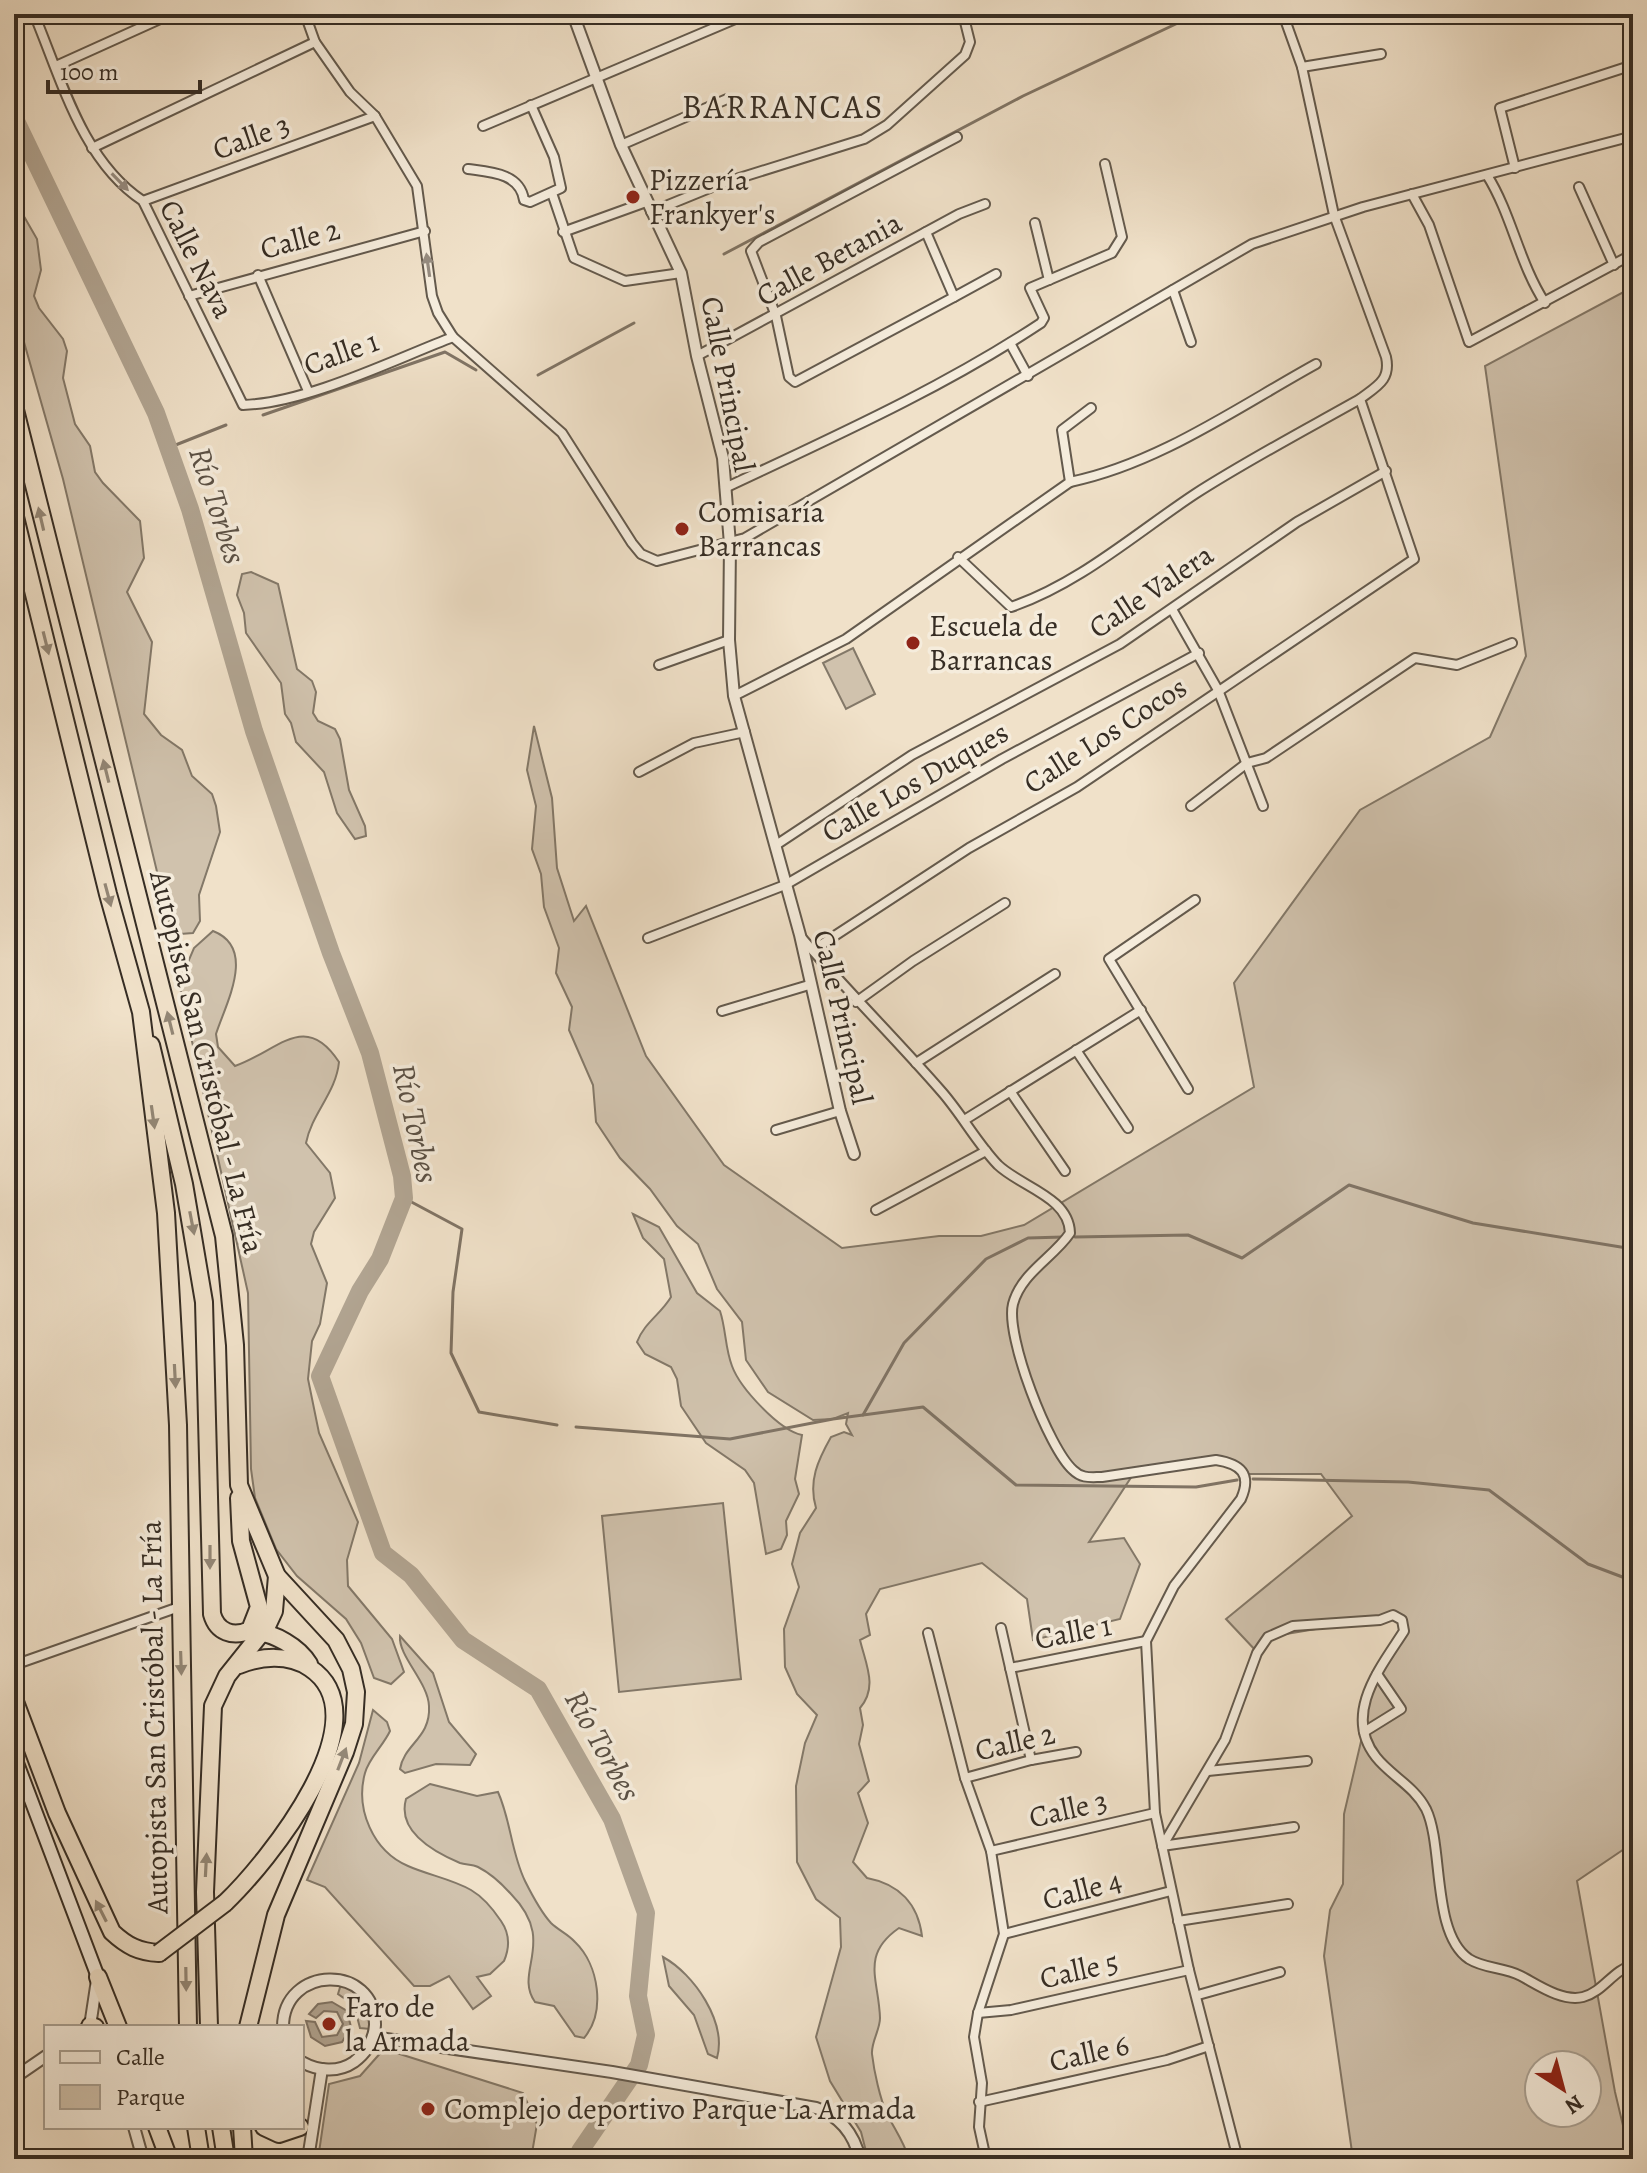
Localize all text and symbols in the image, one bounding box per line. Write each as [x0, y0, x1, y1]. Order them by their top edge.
scale bar [48, 44, 200, 94]
text: 100 m [60, 56, 119, 88]
district label: BARRANCAS [681, 83, 885, 130]
street label: Calle 3 [207, 105, 295, 169]
place label: Pizzería Frankyer's [649, 160, 775, 234]
one-way arrow [110, 172, 128, 191]
marker: Pizzería Frankyer's [624, 188, 642, 206]
street label: Calle Nava [150, 193, 244, 325]
street label: Calle Betania [749, 203, 909, 315]
street label: Calle 2 [256, 209, 344, 269]
one-way arrow [421, 252, 434, 277]
street label: Calle Principal [691, 293, 765, 475]
street label: Calle 1 [298, 321, 384, 385]
water label: Río Torbes [178, 441, 258, 569]
place label: Comisaría Barrancas [698, 492, 825, 566]
one-way arrow [34, 506, 47, 531]
marker: Comisaría Barrancas [673, 520, 691, 538]
street label: Calle Valera [1081, 535, 1221, 647]
place label: Escuela de Barrancas [929, 606, 1058, 680]
one-way arrow [40, 630, 52, 655]
marker: Escuela de Barrancas [904, 634, 922, 652]
street label: Calle Los Cocos [1016, 667, 1194, 803]
street label: Calle Los Duques [814, 712, 1016, 852]
one-way arrow [100, 758, 112, 783]
street label: Autopista San Cristóbal - La Fría [140, 865, 274, 1258]
one-way arrow [103, 883, 115, 908]
street label: Calle Principal [804, 926, 882, 1108]
one-way arrow [163, 1010, 175, 1035]
water label: Río Torbes [382, 1059, 450, 1187]
one-way arrow [147, 1105, 160, 1130]
one-way arrow [186, 1211, 199, 1236]
one-way arrow [169, 1364, 182, 1389]
street label: Autopista San Cristóbal - La Fría [131, 1520, 177, 1915]
one-way arrow [204, 1545, 216, 1570]
street label: Calle 1 [1031, 1605, 1115, 1659]
one-way arrow [175, 1651, 188, 1676]
water label: Río Torbes [554, 1681, 652, 1809]
street label: Calle 2 [971, 1713, 1059, 1771]
one-way arrow [336, 1747, 349, 1771]
street label: Calle 3 [1025, 1781, 1111, 1837]
one-way arrow [200, 1852, 213, 1877]
street label: Calle 4 [1038, 1860, 1126, 1920]
one-way arrow [95, 1899, 108, 1922]
street label: Calle 5 [1036, 1942, 1122, 1998]
one-way arrow [180, 1967, 192, 1992]
place label: Faro de la Armada [345, 1987, 470, 2061]
marker: Faro de la Armada [320, 2015, 338, 2033]
street label: Calle 6 [1045, 2024, 1133, 2082]
legend [44, 2025, 304, 2129]
text: Calle [116, 2041, 165, 2073]
north arrow [1523, 2049, 1603, 2129]
text: Parque [116, 2081, 185, 2113]
text: N [1559, 2088, 1589, 2121]
place label: Complejo deportivo Parque La Armada [444, 2089, 916, 2129]
marker: Complejo deportivo Parque La Armada [419, 2100, 437, 2118]

